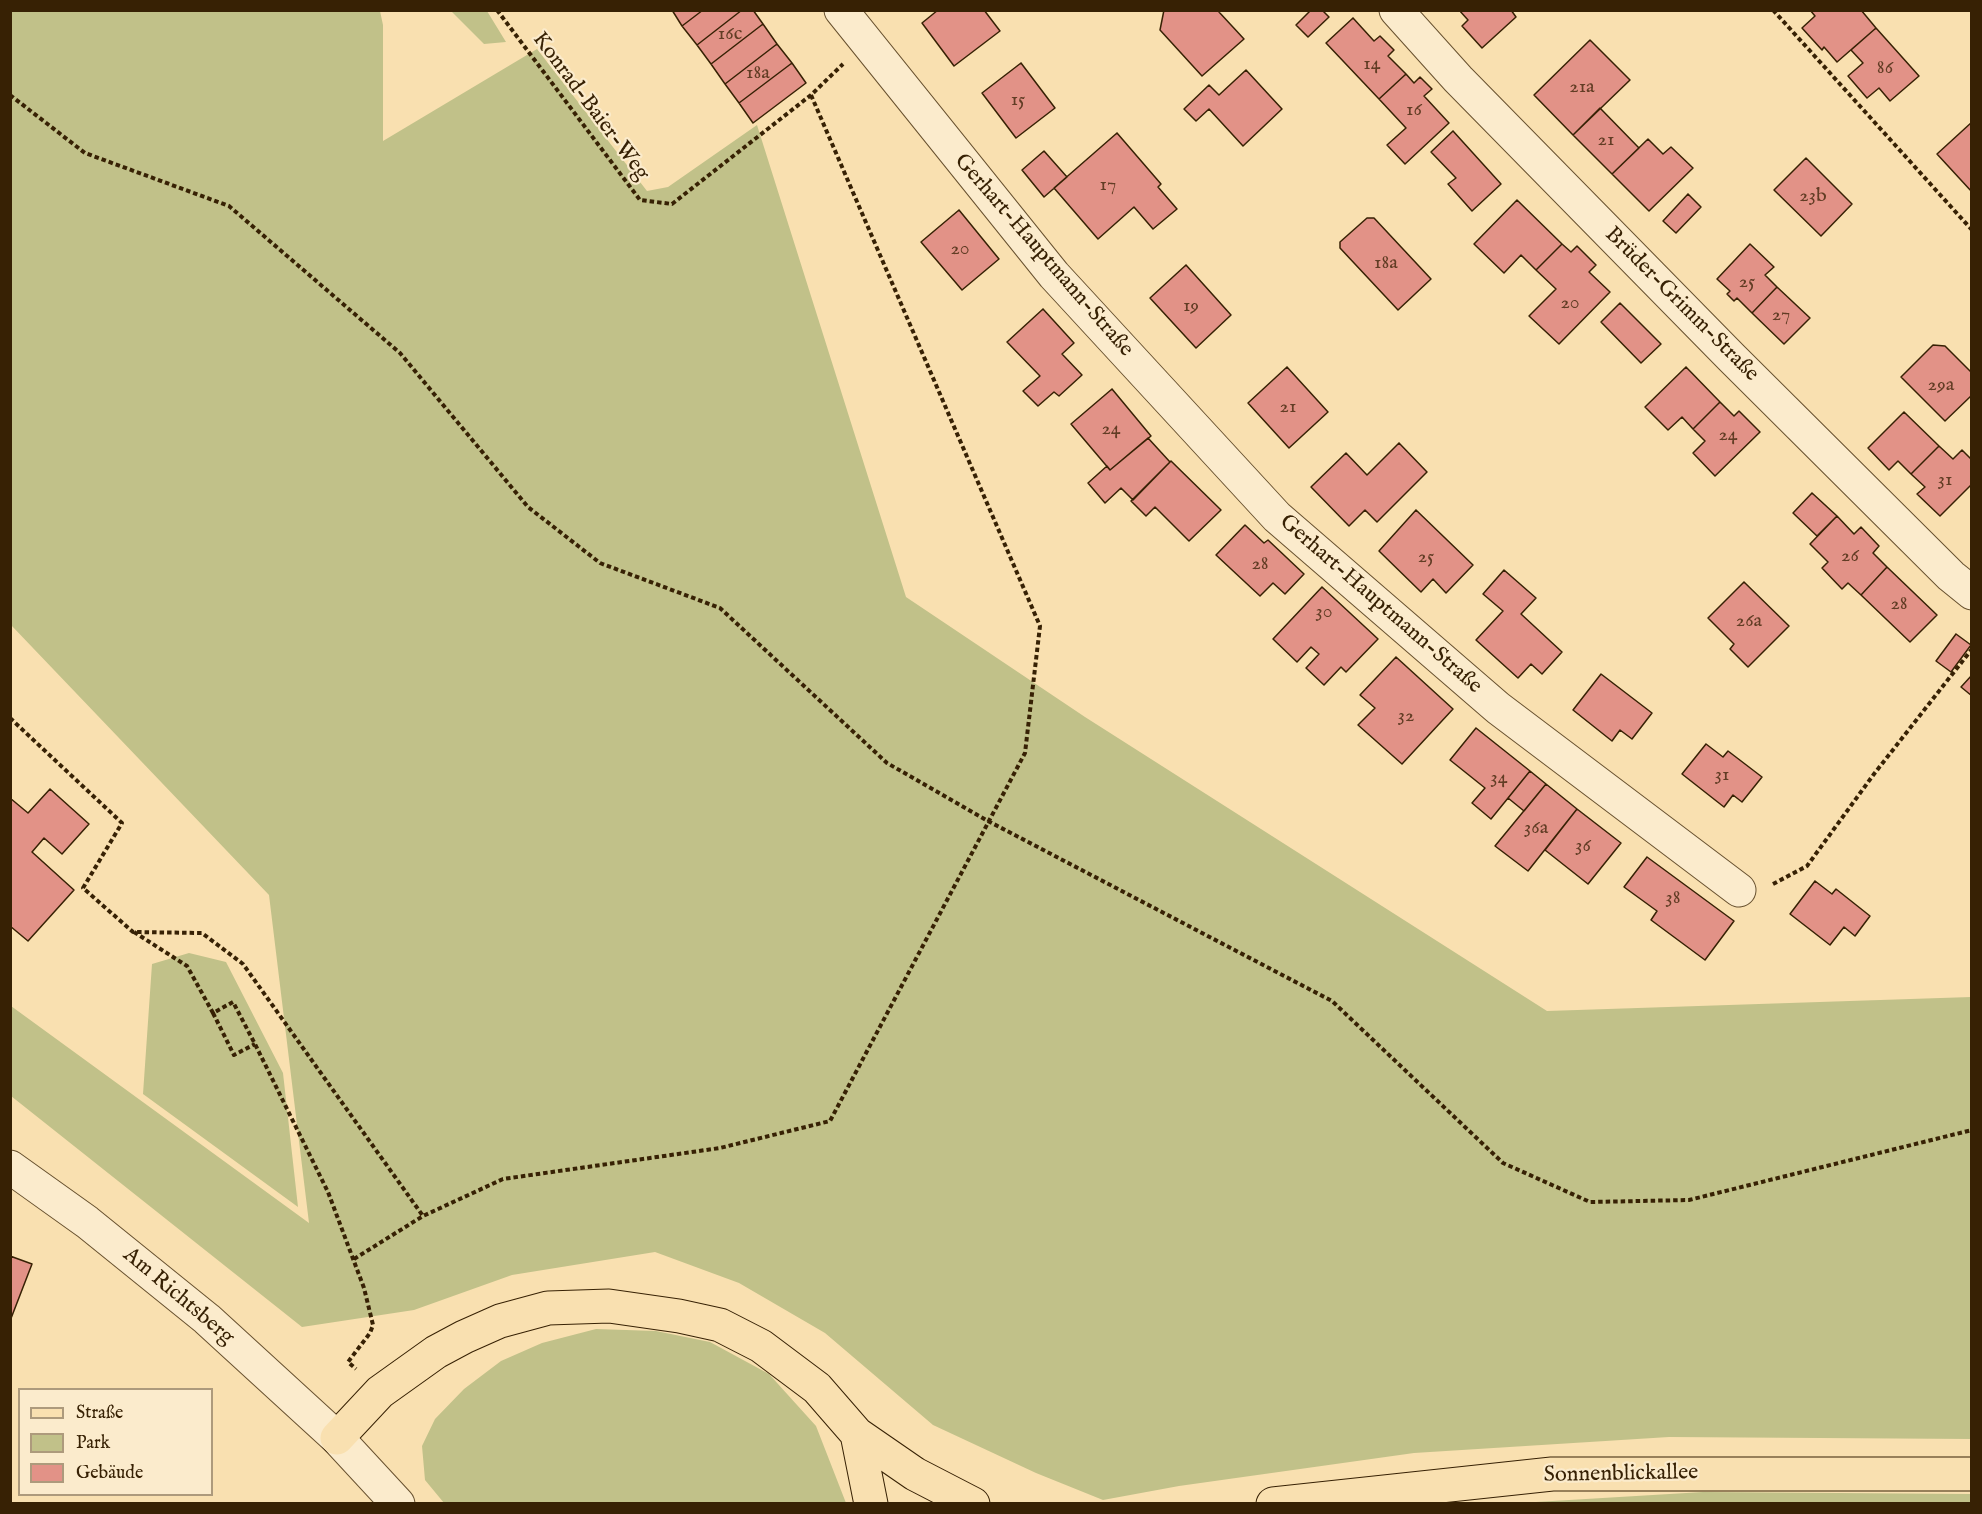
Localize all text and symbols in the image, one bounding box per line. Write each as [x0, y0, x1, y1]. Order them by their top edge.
house number: 16c [718, 23, 742, 47]
street label: Konrad-Baier-Weg [526, 28, 654, 186]
house number: 14 [1363, 53, 1381, 77]
house number: 86 [1877, 57, 1893, 81]
house number: 18a [746, 62, 770, 86]
house number: 21a [1569, 76, 1595, 100]
house number: 15 [1011, 89, 1025, 113]
house number: 16 [1406, 99, 1422, 123]
house number: 21 [1598, 129, 1614, 153]
street label: Gerhart-Hauptmann-Straße [948, 149, 1138, 363]
house number: 17 [1100, 174, 1116, 198]
house number: 23b [1799, 185, 1827, 209]
street label: Brüder-Grimm-Straße [1598, 222, 1764, 388]
house number: 20 [950, 238, 970, 262]
house number: 18a [1374, 252, 1398, 276]
house number: 25 [1739, 271, 1755, 295]
house number: 20 [1560, 292, 1580, 316]
house number: 19 [1183, 295, 1199, 319]
house number: 27 [1772, 304, 1790, 328]
house number: 29a [1928, 374, 1954, 398]
house number: 21 [1280, 396, 1296, 420]
house number: 24 [1101, 418, 1121, 442]
house number: 24 [1718, 424, 1738, 448]
house number: 31 [1938, 469, 1952, 493]
street label: Gerhart-Hauptmann-Straße [1273, 510, 1487, 700]
house number: 26 [1841, 545, 1859, 569]
house number: 25 [1418, 546, 1434, 570]
house number: 28 [1251, 553, 1269, 577]
house number: 28 [1890, 593, 1908, 617]
house number: 30 [1315, 601, 1333, 625]
house number: 26a [1736, 610, 1762, 634]
house number: 32 [1398, 705, 1414, 729]
house number: 31 [1715, 764, 1729, 788]
house number: 34 [1490, 767, 1508, 791]
house number: 36a [1524, 817, 1548, 841]
house number: 36 [1575, 835, 1591, 859]
house number: 38 [1665, 887, 1681, 911]
street label: Am Richtsberg [117, 1243, 239, 1351]
legend [18, 1388, 213, 1496]
text: Straße [76, 1402, 123, 1425]
text: Park [76, 1432, 110, 1455]
street label: Sonnenblickallee [1543, 1460, 1699, 1490]
text: Gebäude [76, 1462, 143, 1485]

